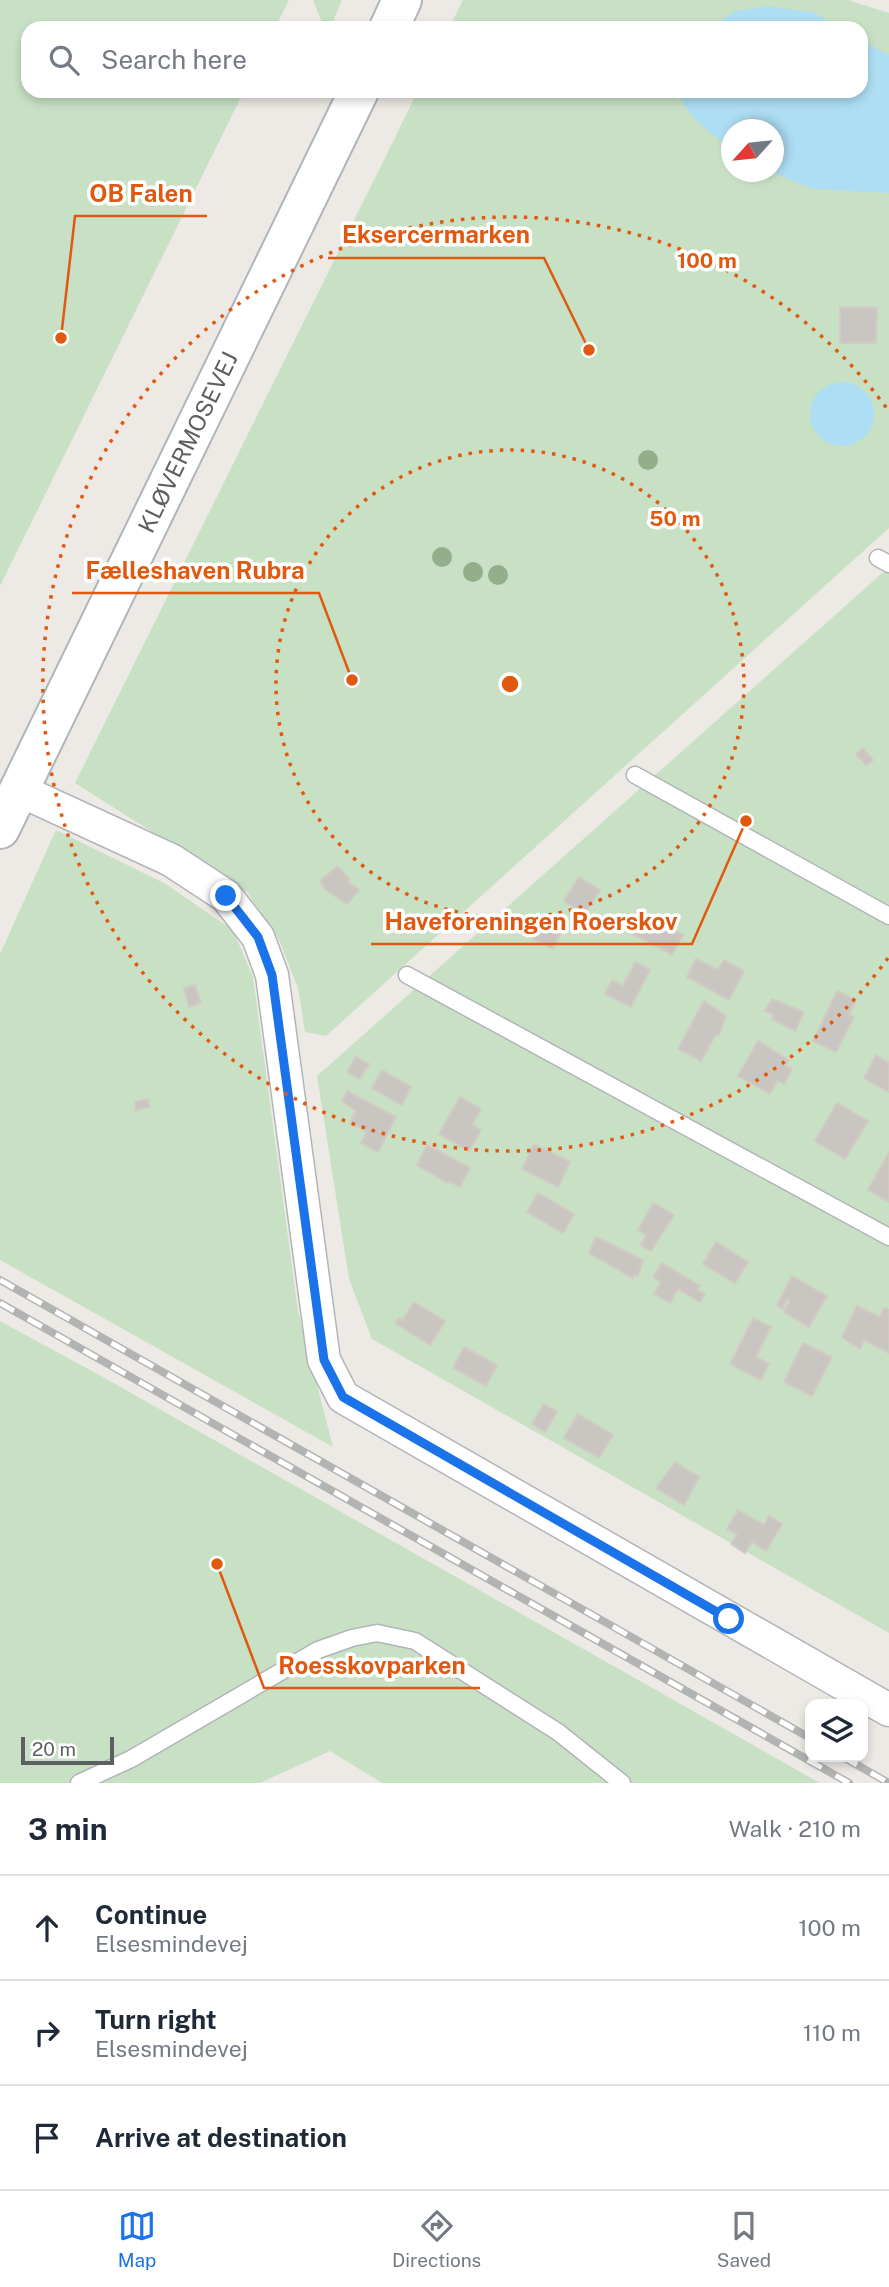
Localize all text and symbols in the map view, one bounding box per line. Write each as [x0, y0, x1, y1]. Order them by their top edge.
search box [21, 21, 868, 98]
icon: search [45, 41, 83, 79]
text: Search here [101, 44, 247, 75]
north arrow [721, 119, 784, 182]
callout: OB Falen [75, 171, 207, 216]
text: OB Falen [89, 179, 193, 207]
callout: Eksercermarken [328, 213, 544, 258]
text: Eksercermarken [342, 220, 530, 248]
text: 100 m [677, 248, 737, 273]
street label: KLØVERMOSEVEJ [132, 347, 243, 537]
text: 50 m [649, 506, 701, 531]
callout: Fælleshaven Rubra [72, 548, 319, 593]
text: Fælleshaven Rubra [85, 556, 305, 584]
centre of rings [498, 672, 522, 696]
route end [210, 880, 241, 911]
callout: Haveforeningen Roerskov [371, 899, 692, 944]
text: Haveforeningen Roerskov [385, 907, 678, 935]
route start [713, 1603, 744, 1634]
callout: Roesskovparken [264, 1643, 480, 1688]
text: Roesskovparken [278, 1651, 466, 1679]
map controls [805, 1699, 868, 1762]
button: layers [805, 1699, 868, 1762]
scale bar [21, 1734, 114, 1766]
text: 20 m [32, 1738, 76, 1760]
text: 3 min [28, 1811, 107, 1847]
text: Walk · 210 m [729, 1815, 861, 1842]
text: Continue [95, 1899, 207, 1930]
icon: ahead [28, 1909, 66, 1947]
text: 100 m [798, 1914, 861, 1941]
text: Elsesmindevej [95, 1930, 248, 1957]
text: Turn right [95, 2004, 217, 2035]
icon: right [28, 2014, 66, 2052]
text: 110 m [803, 2019, 861, 2046]
text: Elsesmindevej [95, 2035, 248, 2062]
icon: arrive [28, 2119, 66, 2157]
text: Arrive at destination [95, 2122, 347, 2153]
tab: Map [118, 2207, 156, 2271]
tab: Directions [392, 2207, 481, 2271]
tab: Saved [717, 2207, 771, 2271]

